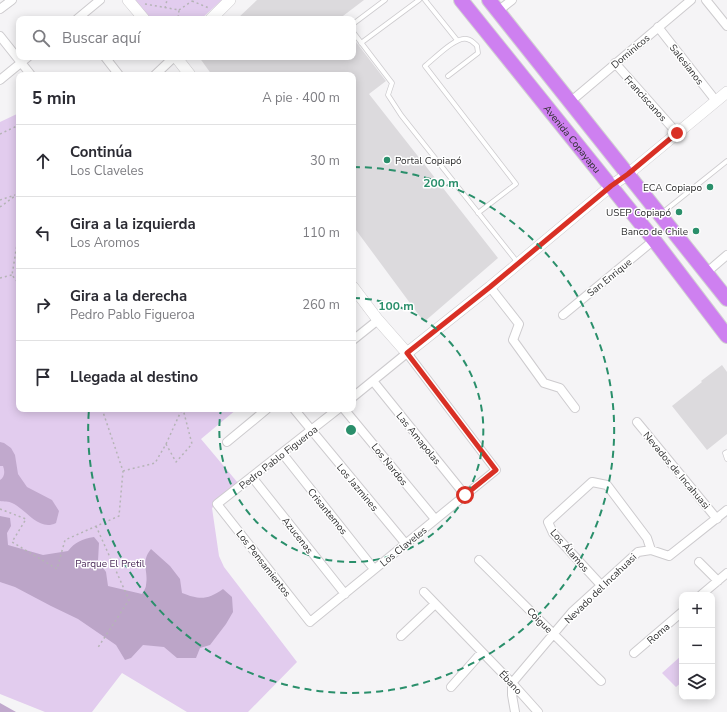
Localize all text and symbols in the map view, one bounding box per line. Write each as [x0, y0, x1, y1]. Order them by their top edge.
search box [16, 16, 356, 60]
icon: search [30, 27, 52, 49]
text: Buscar aquí [62, 28, 140, 48]
street label: Dominicos [608, 31, 653, 72]
street label: Salesianos [666, 41, 707, 88]
street label: Franciscanos [621, 73, 670, 125]
text: 5 min [32, 87, 76, 110]
text: A pie · 400 m [262, 89, 340, 107]
street label: Avenida Copayapu [540, 102, 604, 176]
route end [668, 124, 686, 142]
text: Continúa [70, 142, 132, 162]
icon: ahead [32, 150, 54, 172]
text: 30 m [310, 152, 340, 170]
place label: Portal Copiapó [395, 154, 462, 168]
marker: Portal Copiapó [382, 155, 392, 165]
text: Los Claveles [70, 162, 144, 180]
text: 200 m [423, 175, 459, 191]
place label: ECA Copiapo [643, 181, 702, 195]
marker: ECA Copiapo [705, 182, 715, 192]
place label: USEP Copiapó [606, 206, 671, 220]
marker: USEP Copiapó [674, 207, 684, 217]
text: Gira a la izquierda [70, 214, 196, 234]
icon: left [32, 222, 54, 244]
text: 110 m [302, 224, 340, 242]
place label: Banco de Chile [621, 225, 688, 239]
marker: Banco de Chile [691, 226, 701, 236]
text: Los Aromos [70, 234, 140, 252]
street label: San Enrique [584, 255, 635, 300]
text: Gira a la derecha [70, 286, 187, 306]
icon: right [32, 294, 54, 316]
text: 260 m [302, 296, 340, 314]
text: 100 m [378, 298, 414, 314]
text: Pedro Pablo Figueroa [70, 306, 195, 324]
icon: arrive [32, 366, 54, 388]
text: Llegada al destino [70, 367, 198, 387]
street label: Las Amapolas [393, 409, 444, 468]
street label: Pedro Pablo Figueroa [236, 423, 321, 493]
centre of rings [344, 423, 358, 437]
street label: Nevados de Incahuasi [640, 429, 713, 512]
street label: Los Nardos [368, 441, 411, 489]
street label: Los Jazmines [333, 461, 381, 515]
street label: Crisantemos [304, 485, 350, 538]
route start [456, 486, 474, 504]
street label: Azucenas [278, 514, 316, 557]
street label: Los Claveles [377, 523, 430, 570]
street label: Los Álamos [547, 526, 592, 575]
street label: Los Pensamientos [233, 527, 294, 600]
street label: Nevado del Incahuasi [561, 551, 640, 627]
park label: Parque El Pretil [75, 557, 145, 571]
map controls [679, 592, 715, 700]
button: + [679, 592, 715, 628]
street label: Coigue [523, 605, 555, 637]
street label: Roma [644, 620, 673, 648]
button: − [679, 628, 715, 664]
button: layers [679, 664, 715, 700]
street label: Ébano [496, 668, 525, 698]

